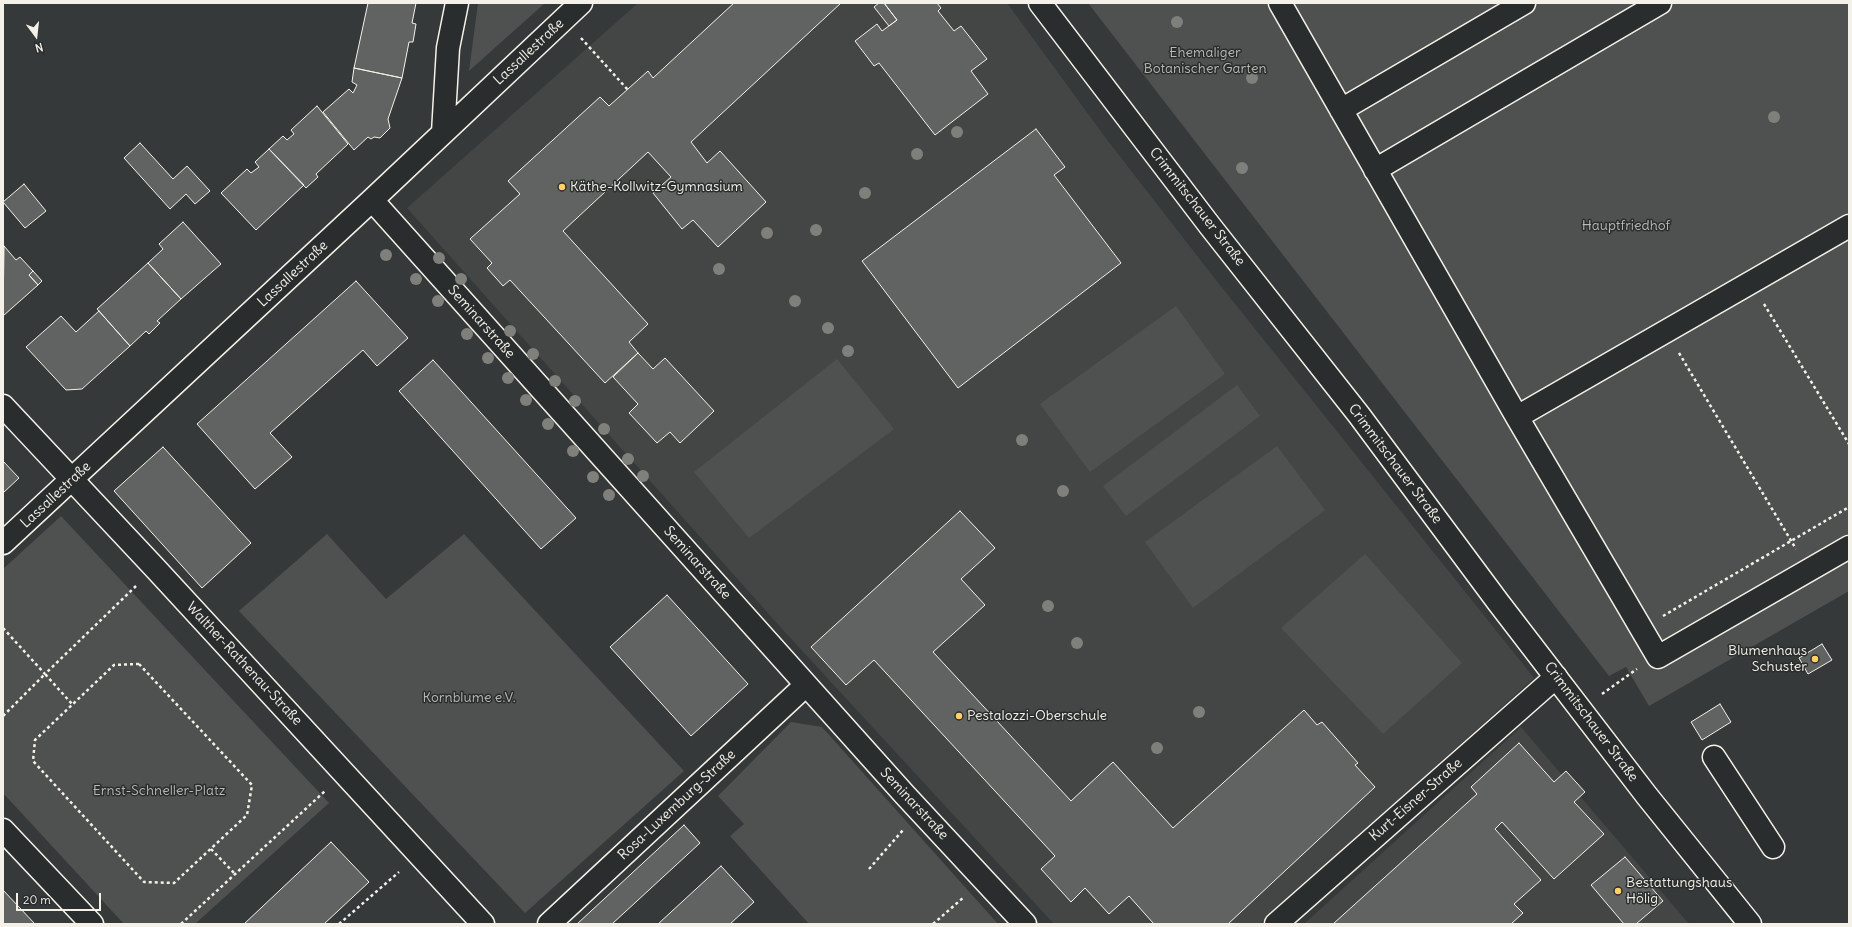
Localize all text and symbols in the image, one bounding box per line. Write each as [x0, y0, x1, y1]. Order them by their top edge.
street label: Lassallestraße [490, 15, 568, 89]
north arrow [16, 16, 56, 56]
text: N [34, 40, 45, 55]
park label: Ehemaliger Botanischer Garten [1143, 45, 1267, 78]
street label: Crimmitschauer Straße [1146, 144, 1248, 270]
place label: Käthe-Kollwitz-Gymnasium [570, 179, 743, 195]
marker: Käthe-Kollwitz-Gymnasium [557, 182, 567, 192]
park label: Hauptfriedhof [1582, 218, 1670, 234]
street label: Lassallestraße [254, 237, 332, 311]
street label: Seminarstraße [444, 282, 518, 362]
street label: Crimmitschauer Straße [1344, 401, 1446, 527]
street label: Lassallestraße [17, 458, 95, 532]
street label: Seminarstraße [660, 523, 734, 603]
street label: Walther-Rathenau-Straße [182, 599, 306, 729]
place label: Blumenhaus Schuster [1728, 643, 1807, 676]
marker: Blumenhaus Schuster [1810, 654, 1820, 664]
street label: Crimmitschauer Straße [1540, 659, 1642, 785]
park label: Kornblume e.V. [422, 690, 516, 706]
place label: Pestalozzi-Oberschule [967, 708, 1107, 724]
marker: Pestalozzi-Oberschule [954, 711, 964, 721]
street label: Rosa-Luxemburg-Straße [615, 746, 739, 864]
street label: Kurt-Eisner-Straße [1366, 755, 1466, 845]
street label: Seminarstraße [876, 764, 952, 844]
park label: Ernst-Schneller-Platz [93, 783, 225, 799]
place label: Bestattungshaus Hölig [1626, 875, 1732, 908]
scale bar [18, 885, 103, 911]
marker: Bestattungshaus Hölig [1613, 886, 1623, 896]
text: 20 m [23, 892, 51, 907]

